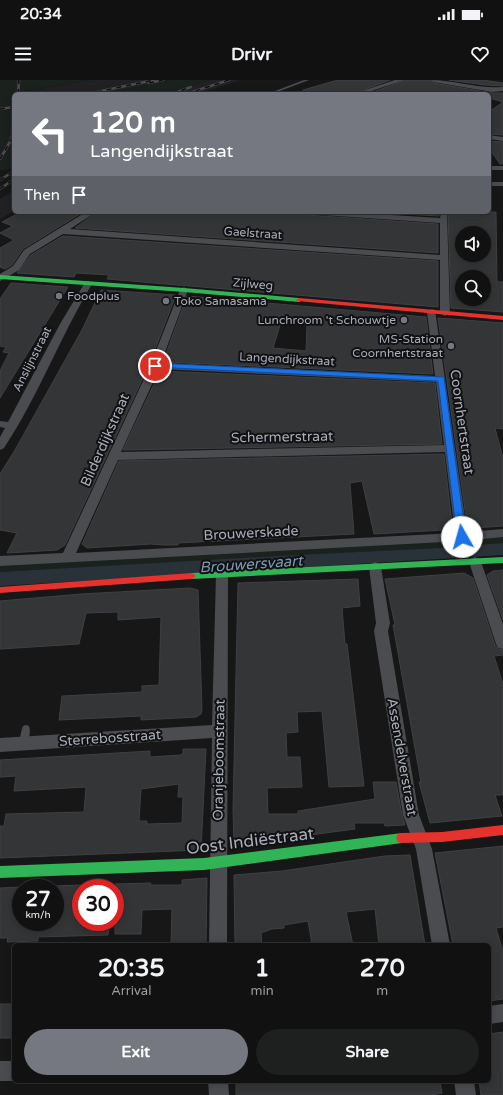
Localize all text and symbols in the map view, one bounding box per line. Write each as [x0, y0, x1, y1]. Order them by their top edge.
text: 20:34 [20, 5, 62, 23]
icon: menu [12, 43, 34, 65]
text: Drivr [231, 43, 272, 65]
icon: heart [469, 43, 491, 65]
text: 120 m [90, 106, 176, 140]
icon: left [24, 108, 76, 160]
text: Langendijkstraat [90, 140, 233, 162]
icon: arrive [68, 184, 90, 206]
text: Then [24, 186, 60, 204]
street label: Gaelstraat [223, 224, 283, 242]
map controls [455, 226, 491, 306]
button: sound [455, 226, 491, 262]
button: search [455, 270, 491, 306]
street label: Zijlweg [232, 275, 274, 293]
place label: Foodplus [67, 289, 120, 303]
marker: Foodplus [54, 291, 64, 301]
place label: Toko Samasama [174, 294, 267, 308]
marker: Toko Samasama [161, 296, 171, 306]
place label: Lunchroom 't Schouwtje [257, 313, 396, 327]
marker: Lunchroom 't Schouwtje [399, 315, 409, 325]
street label: Anslijnstraat [10, 324, 55, 394]
place label: MS-Station Coornhertstraat [352, 332, 443, 360]
marker: MS-Station Coornhertstraat [446, 341, 456, 351]
pin [138, 349, 172, 383]
street label: Langendijkstraat [239, 350, 335, 369]
icon: arrive [144, 355, 166, 377]
street label: Coornhertstraat [446, 368, 478, 476]
street label: Bilderdijkstraat [77, 390, 133, 489]
street label: Schermerstraat [231, 428, 334, 446]
position arrow [441, 516, 483, 558]
street label: Brouwerskade [203, 522, 299, 544]
water label: Brouwersvaart [199, 551, 305, 577]
street label: Assendelverstraat [383, 697, 421, 818]
street label: Oranjeboomstraat [209, 698, 229, 821]
street label: Sterrebosstraat [58, 726, 162, 750]
street label: Oost Indiëstraat [185, 823, 316, 859]
speed limit sign: 30 [72, 879, 124, 931]
text: 27 [25, 888, 51, 912]
text: km/h [25, 909, 51, 921]
text: 20:35 [98, 954, 165, 983]
text: 1 [255, 954, 270, 983]
text: 270 [360, 954, 405, 983]
text: Arrival [111, 983, 151, 999]
text: min [251, 983, 274, 999]
text: m [376, 983, 388, 999]
button: Exit [24, 1029, 248, 1075]
button: Share [256, 1029, 479, 1075]

